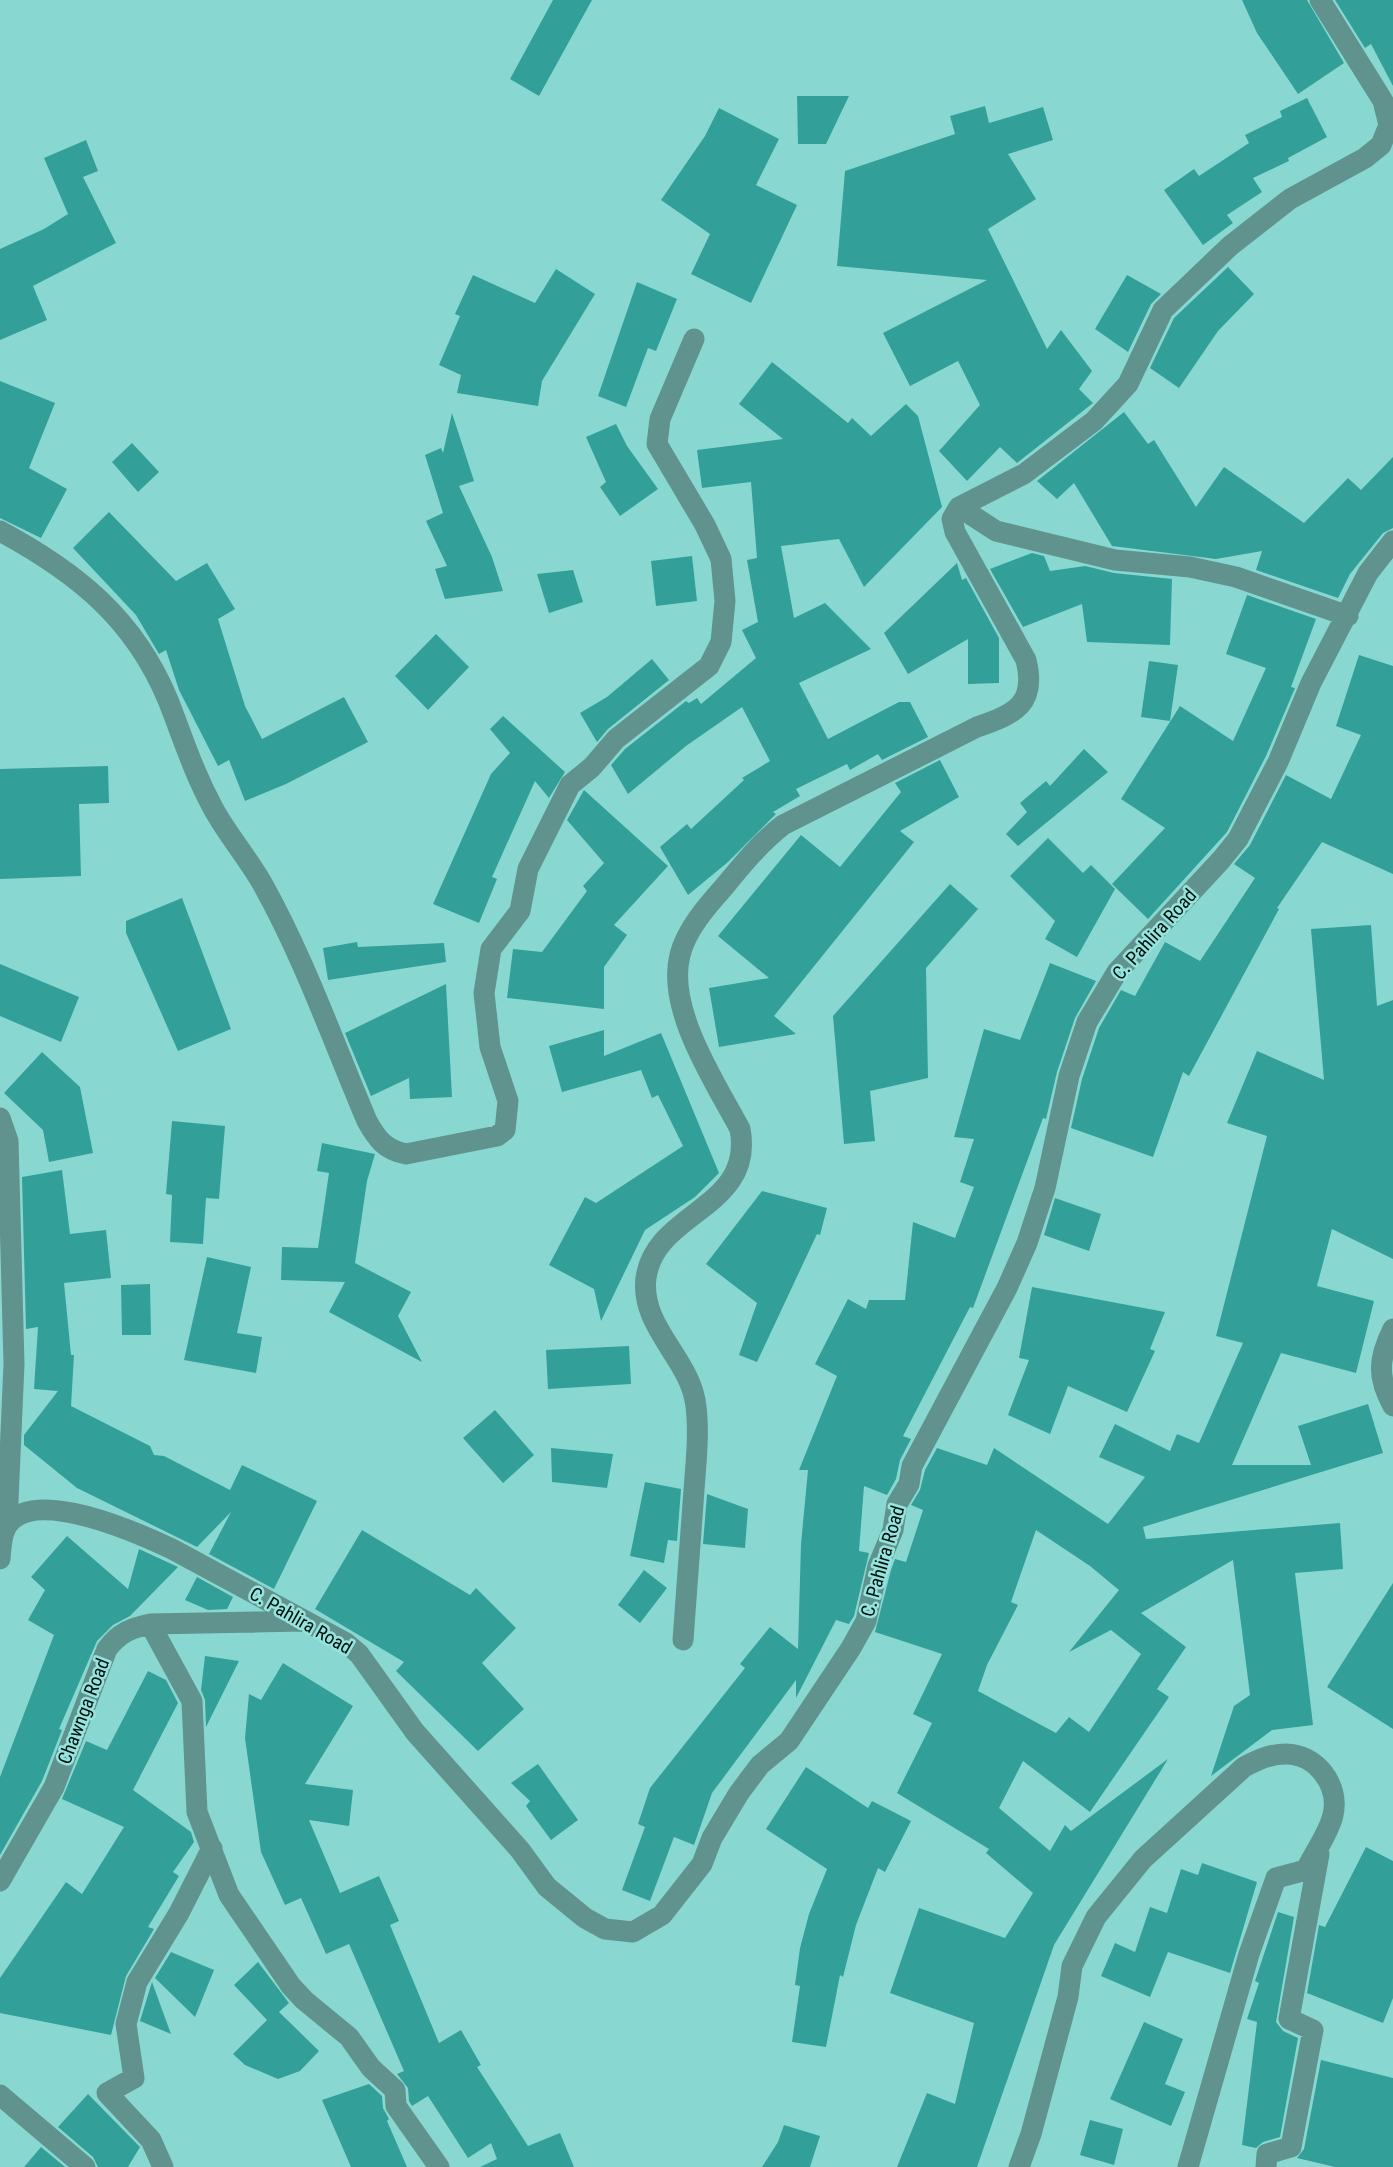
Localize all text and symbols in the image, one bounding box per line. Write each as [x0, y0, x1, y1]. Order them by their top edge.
street label: C. Pahlira Road [1107, 884, 1201, 985]
street label: C. Pahlira Road [856, 1503, 909, 1619]
street label: C. Pahlira Road [245, 1582, 356, 1659]
street label: Chawnga Road [53, 1655, 114, 1767]

